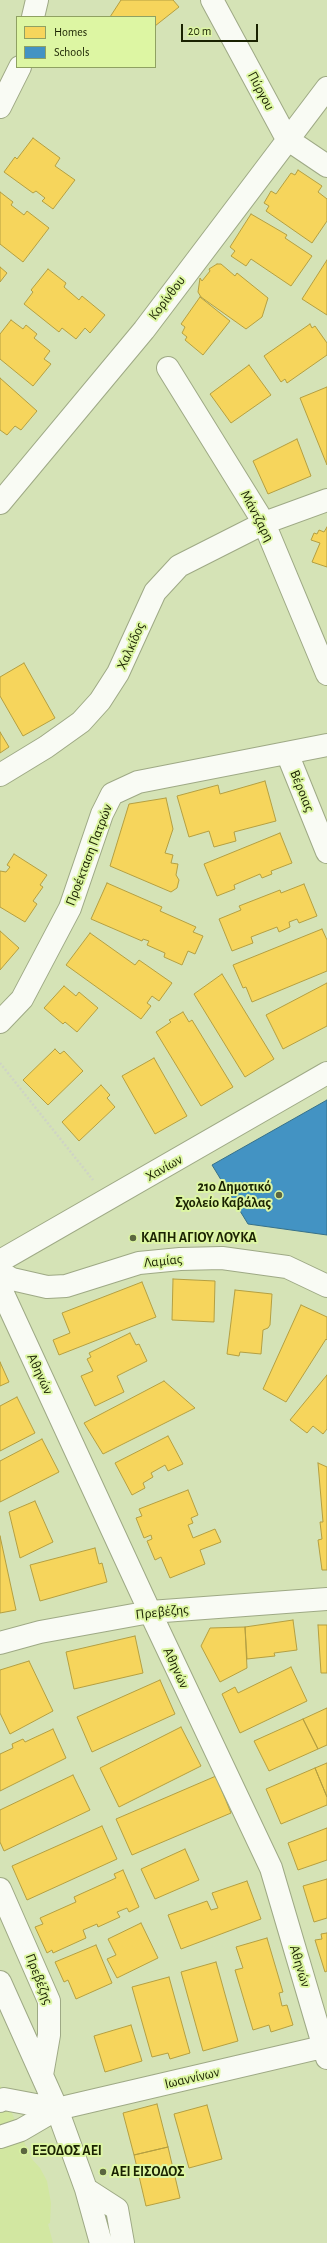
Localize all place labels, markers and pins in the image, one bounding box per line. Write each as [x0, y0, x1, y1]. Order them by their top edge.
place label: 21ο Δημοτικό Σχολείο Καβάλας [175, 1179, 271, 1212]
marker: 21ο Δημοτικό Σχολείο Καβάλας [274, 1190, 284, 1200]
place label: ΚΑΠΗ ΑΓΙΟΥ ΛΟΥΚΑ [141, 1230, 257, 1246]
marker: ΚΑΠΗ ΑΓΙΟΥ ΛΟΥΚΑ [128, 1233, 138, 1243]
place label: ΕΞΟΔΟΣ ΑΕΙ [32, 2143, 102, 2159]
marker: ΕΞΟΔΟΣ ΑΕΙ [19, 2146, 29, 2156]
place label: ΑΕΙ ΕΙΣΟΔΟΣ [111, 2164, 185, 2180]
marker: ΑΕΙ ΕΙΣΟΔΟΣ [98, 2167, 108, 2177]

